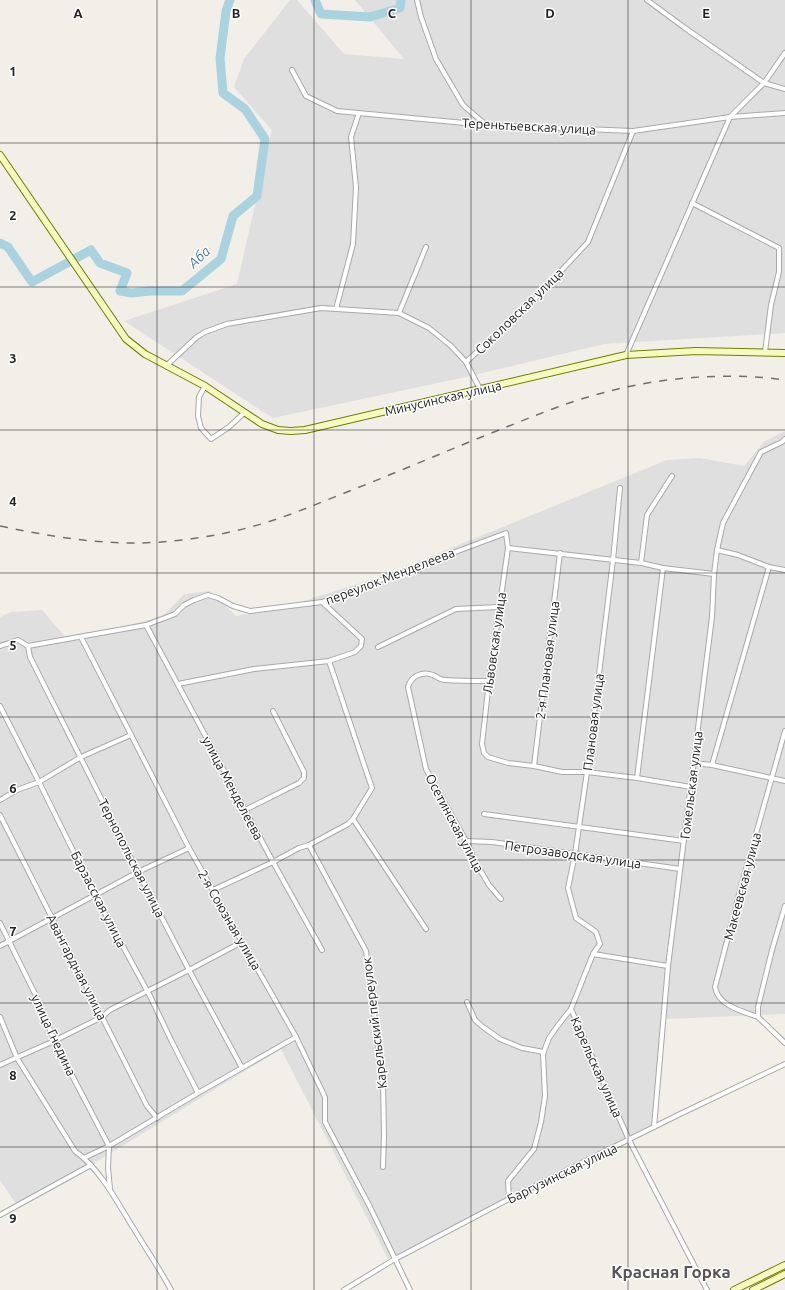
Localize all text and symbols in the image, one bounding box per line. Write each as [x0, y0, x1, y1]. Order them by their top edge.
text: A [73, 6, 83, 20]
text: B [232, 6, 241, 20]
text: C [388, 6, 397, 20]
text: D [545, 6, 555, 20]
text: E [702, 6, 710, 20]
text: 1 [9, 64, 17, 78]
street label: Тереньтьевская улица [462, 115, 596, 137]
text: 2 [9, 208, 17, 222]
water label: Аба [184, 243, 213, 272]
street label: Соколовская улица [472, 265, 566, 357]
text: 3 [9, 351, 17, 365]
street label: Минусинская улица [383, 378, 503, 418]
text: 4 [9, 494, 17, 508]
street label: переулок Менделеева [324, 545, 456, 607]
street label: Львовская улица [480, 591, 508, 695]
street label: 2-я Плановая улица [533, 600, 561, 720]
text: 5 [9, 638, 17, 652]
street label: Плановая улица [580, 673, 606, 771]
street label: Гомельская улица [677, 730, 705, 840]
street label: улица Менделеева [200, 734, 266, 842]
street label: Осетинская улица [423, 771, 487, 875]
text: 6 [9, 781, 17, 795]
street label: Тернопольская улица [96, 796, 168, 920]
street label: Макеевская улица [721, 831, 763, 941]
street label: Петрозаводская улица [504, 838, 642, 870]
street label: Барзасская улица [69, 849, 129, 949]
street label: 2-я Союзная улица [196, 868, 264, 972]
street label: Авангардная улица [44, 912, 110, 1022]
text: 7 [9, 924, 17, 938]
street label: Карельский переулок [359, 956, 389, 1089]
street label: улица Гнедина [29, 992, 79, 1078]
street label: Карельская улица [569, 1015, 625, 1119]
text: 8 [9, 1068, 17, 1082]
street label: Баргузинская улица [505, 1140, 619, 1206]
text: 9 [9, 1211, 17, 1225]
district label: Красная Горка [611, 1262, 731, 1281]

